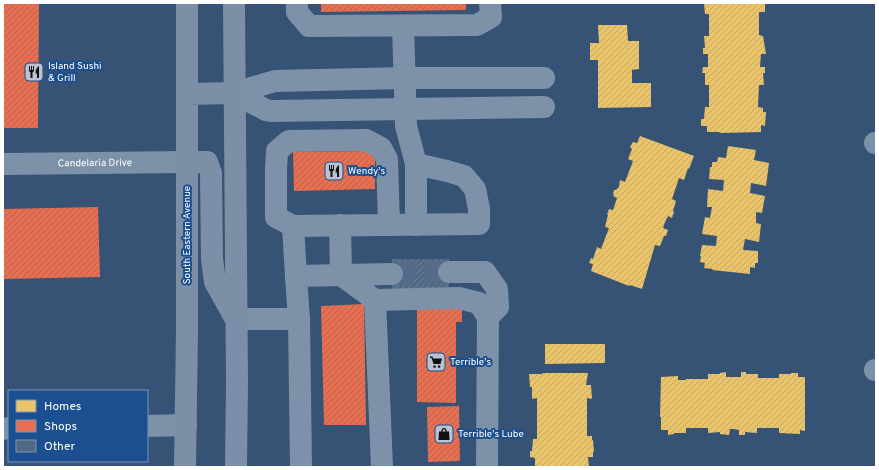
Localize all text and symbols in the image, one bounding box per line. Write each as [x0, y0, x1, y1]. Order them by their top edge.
place label: Island Sushi & Grill [48, 60, 102, 85]
restaurant icon: Island Sushi & Grill [23, 61, 45, 83]
street label: Candelaria Drive [58, 156, 132, 170]
restaurant icon: Wendy's [323, 160, 345, 182]
place label: Wendy's [348, 165, 386, 178]
street label: South Eastern Avenue [181, 186, 194, 284]
supermarket icon: Terrible's [425, 351, 447, 373]
place label: Terrible's [450, 356, 491, 369]
legend [8, 390, 148, 462]
text: Homes [44, 399, 81, 415]
text: Shops [44, 419, 77, 435]
shop icon: Terrible's Lube [433, 423, 455, 445]
place label: Terrible's Lube [458, 428, 524, 441]
text: Other [44, 439, 76, 455]

